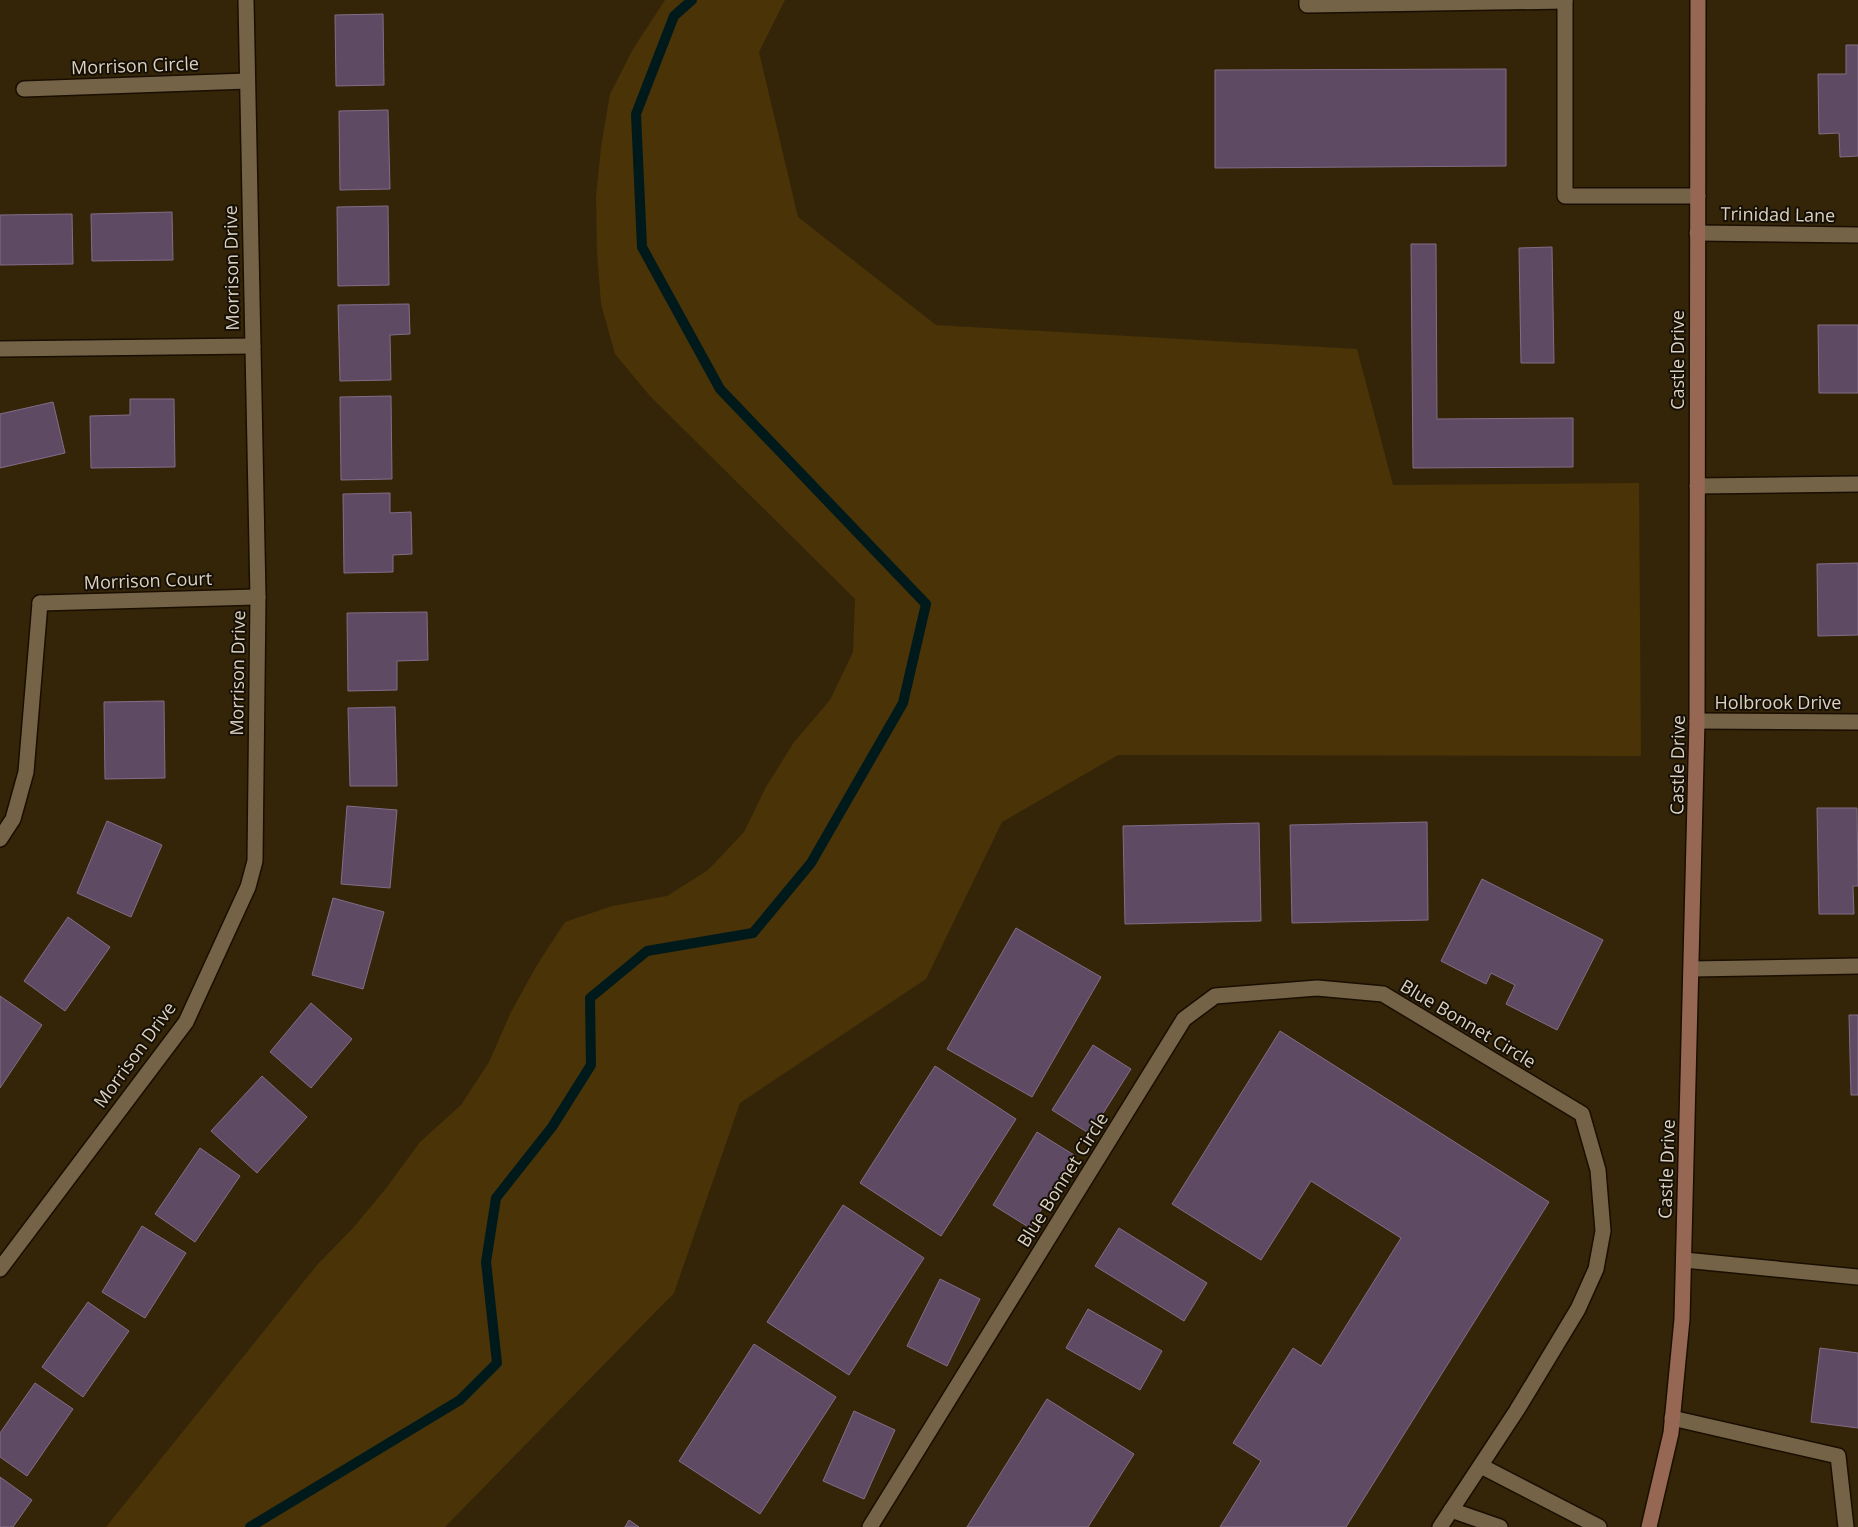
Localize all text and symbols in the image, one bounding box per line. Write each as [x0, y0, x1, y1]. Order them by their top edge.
street label: Morrison Circle [71, 51, 199, 79]
street label: Trinidad Lane [1720, 201, 1836, 227]
street label: Morrison Drive [218, 205, 244, 331]
street label: Castle Drive [1665, 310, 1689, 410]
street label: Morrison Court [83, 566, 213, 594]
street label: Morrison Drive [224, 610, 250, 736]
street label: Holbrook Drive [1715, 690, 1841, 714]
street label: Castle Drive [1664, 715, 1690, 815]
street label: Blue Bonnet Circle [1396, 973, 1541, 1073]
street label: Morrison Drive [88, 997, 181, 1112]
street label: Blue Bonnet Circle [1011, 1108, 1113, 1251]
street label: Castle Drive [1652, 1119, 1680, 1219]

